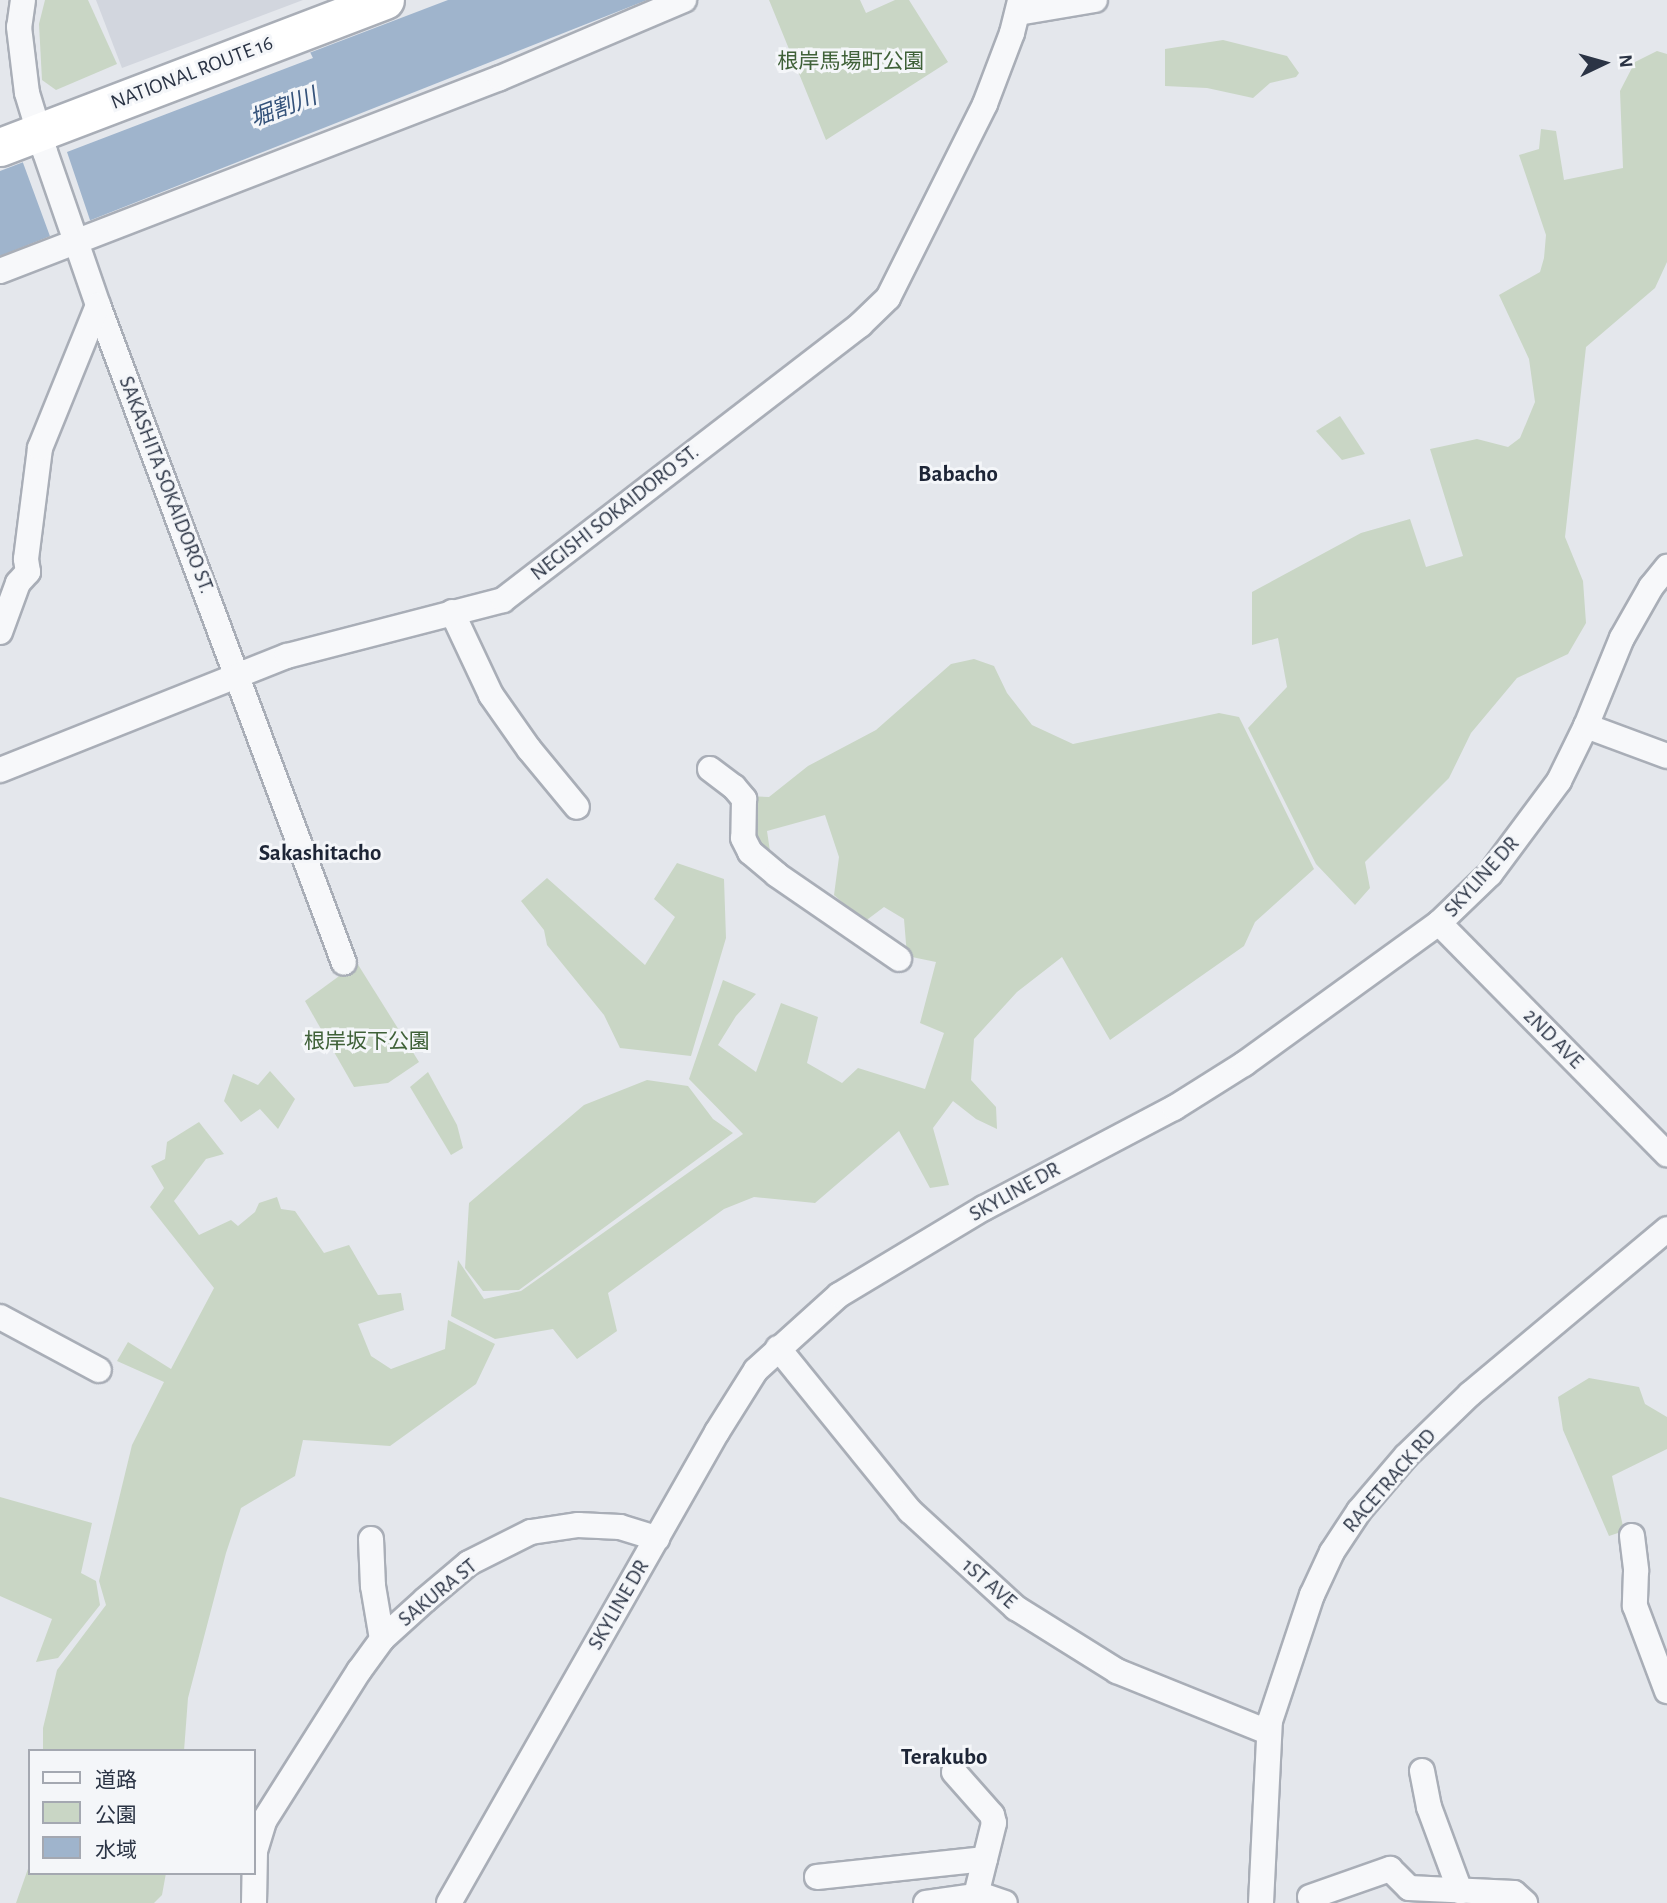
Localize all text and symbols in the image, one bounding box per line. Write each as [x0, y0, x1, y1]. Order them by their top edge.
north arrow [1569, 28, 1639, 98]
street label: NATIONAL ROUTE 16 [107, 30, 277, 116]
park label: 根岸馬場町公園 [778, 49, 924, 75]
text: N [1615, 54, 1635, 69]
water label: 堀割川 [247, 84, 321, 134]
street label: SAKASHITA SOKAIDORO ST. [113, 373, 219, 597]
street label: NEGISHI SOKAIDORO ST. [526, 440, 704, 586]
district label: Babacho [918, 461, 998, 489]
street label: SKYLINE DR [1439, 831, 1525, 923]
district label: Sakashitacho [259, 840, 381, 868]
street label: 2ND AVE [1518, 1004, 1588, 1074]
park label: 根岸坂下公園 [304, 1029, 430, 1055]
street label: SKYLINE DR [965, 1157, 1065, 1227]
street label: RACETRACK RD [1338, 1424, 1442, 1538]
street label: 1ST AVE [957, 1553, 1021, 1615]
street label: SAKURA ST [394, 1554, 482, 1632]
street label: SKYLINE DR [583, 1555, 655, 1655]
district label: Terakubo [901, 1744, 987, 1772]
legend [28, 1749, 256, 1875]
text: 道路 [95, 1770, 137, 1791]
text: 公園 [95, 1805, 137, 1826]
text: 水域 [95, 1840, 137, 1861]

